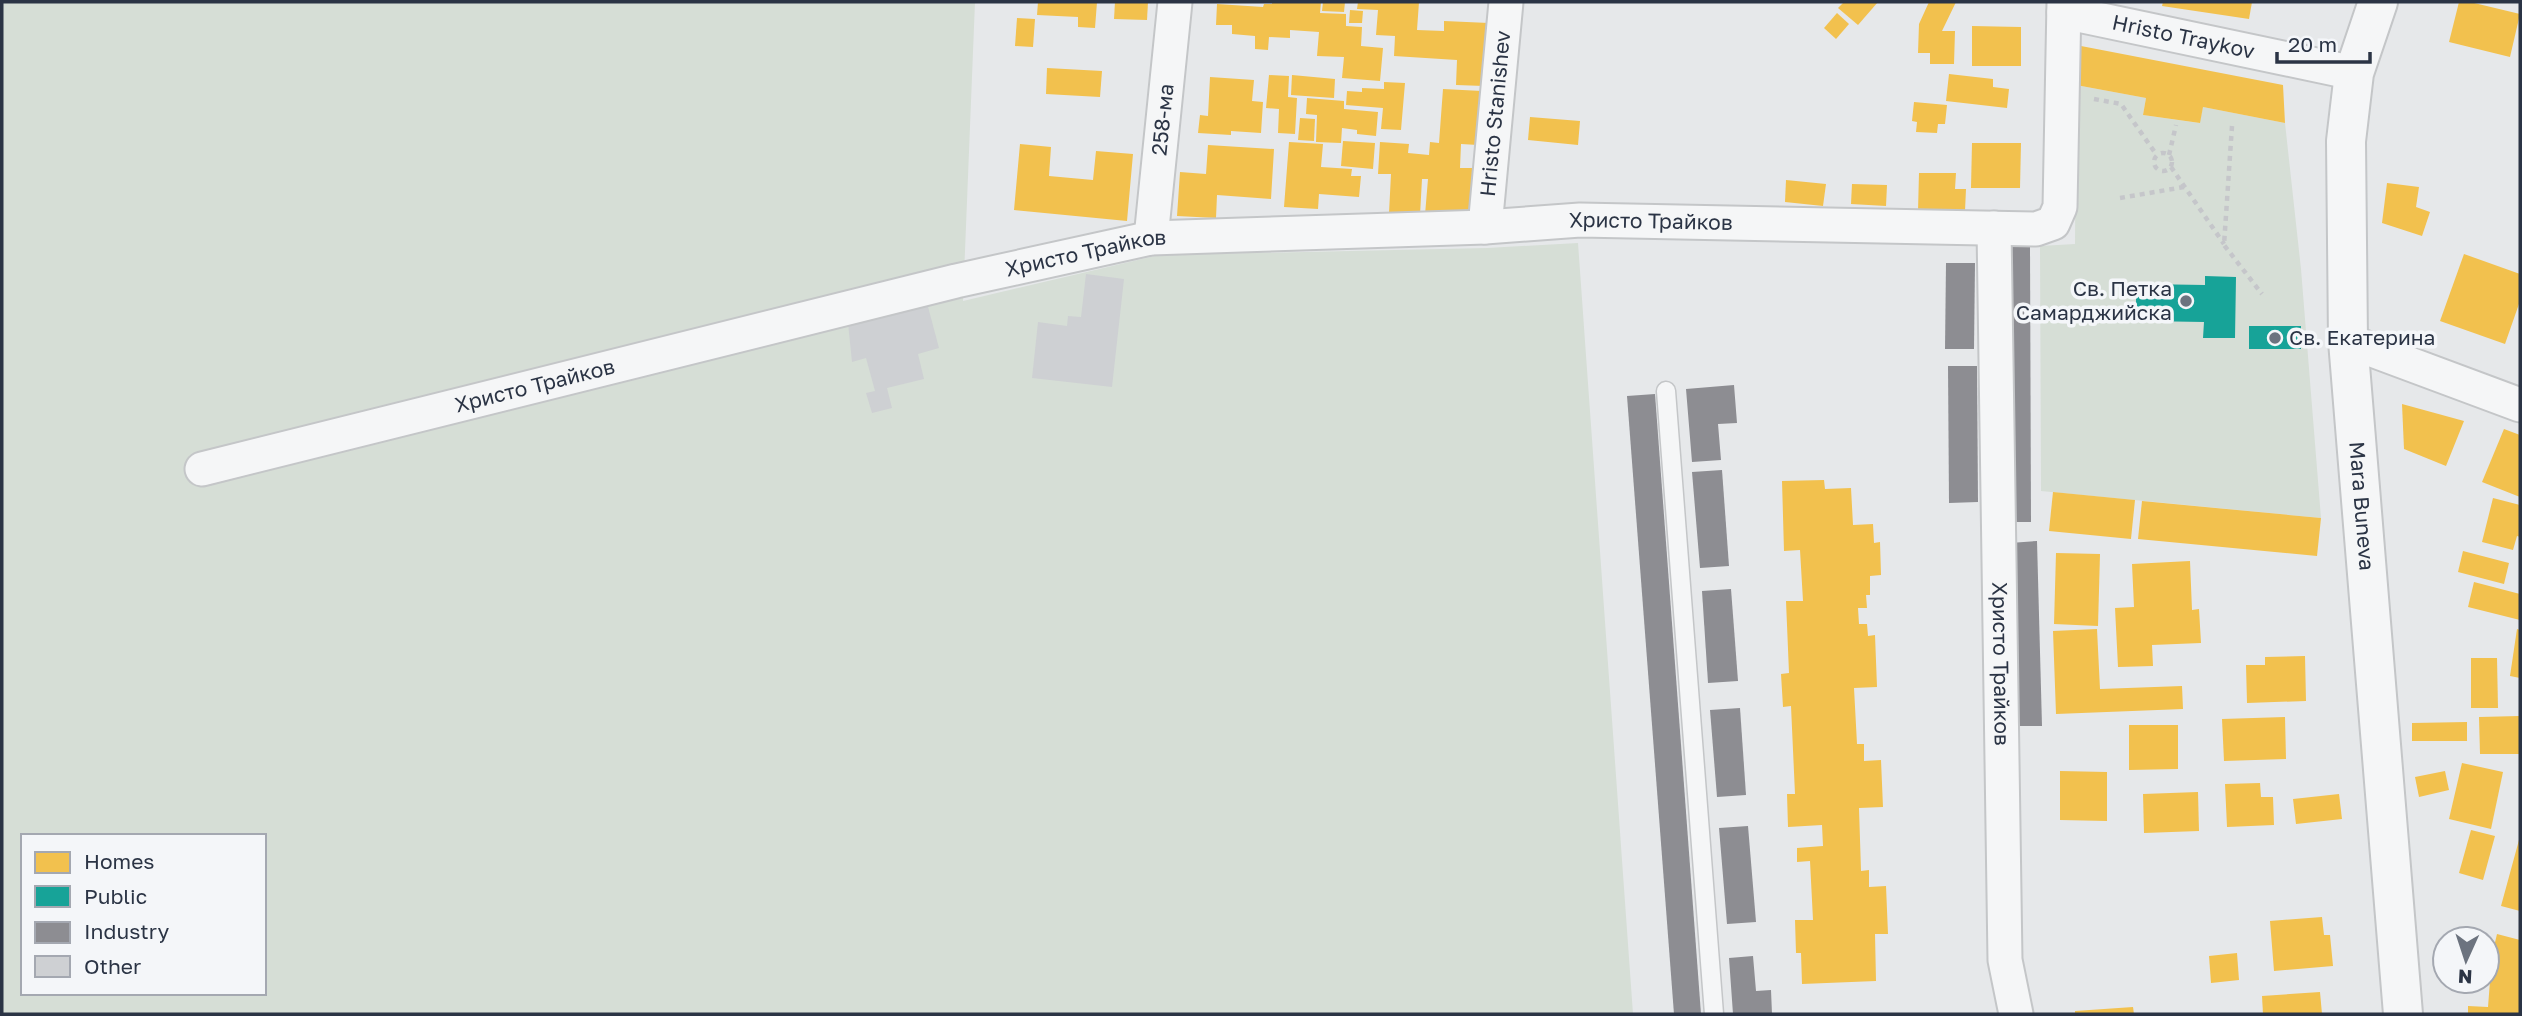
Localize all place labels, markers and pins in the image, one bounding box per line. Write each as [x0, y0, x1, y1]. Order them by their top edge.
place label: Св. Петка Самарджийска [2016, 275, 2172, 325]
marker: Св. Петка Самарджийска [2178, 293, 2194, 309]
place label: Св. Екатерина [2289, 324, 2435, 350]
marker: Св. Екатерина [2267, 330, 2283, 346]

